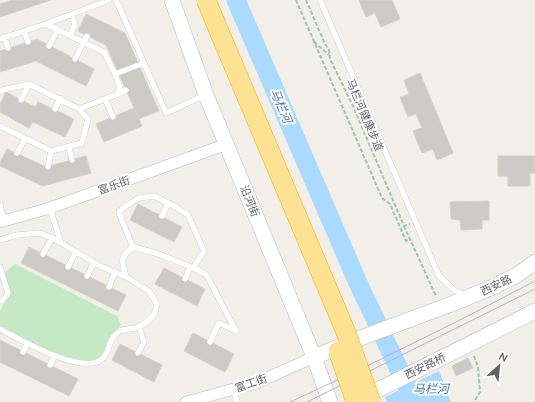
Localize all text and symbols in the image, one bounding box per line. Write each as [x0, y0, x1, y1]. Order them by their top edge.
street label: 马栏河健康步道 [344, 77, 386, 153]
water label: 马栏河 [268, 86, 296, 127]
street label: 富乐街 [96, 173, 132, 197]
street label: 沿河街 [237, 183, 263, 219]
street label: 西安路 [478, 271, 514, 299]
north arrow [479, 346, 519, 386]
text: N [497, 349, 510, 365]
street label: 西安路桥 [402, 350, 448, 382]
street label: 富工街 [233, 371, 269, 395]
water label: 马栏河 [413, 381, 451, 396]

